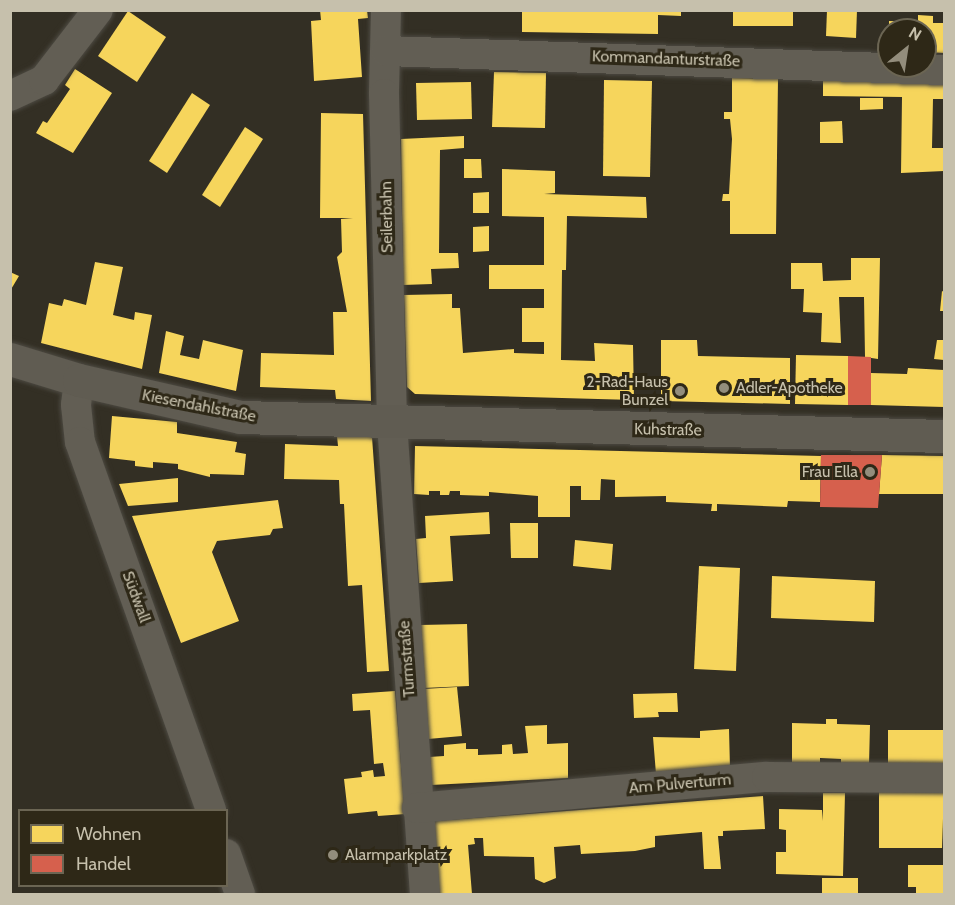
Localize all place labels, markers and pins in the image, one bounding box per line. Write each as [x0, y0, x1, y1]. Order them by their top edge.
place label: 2-Rad-Haus Bunzel [586, 372, 668, 410]
place label: Adler-Apotheke [736, 378, 843, 398]
marker: Adler-Apotheke [717, 381, 731, 395]
marker: 2-Rad-Haus Bunzel [673, 384, 687, 398]
place label: Frau Ella [802, 462, 858, 482]
marker: Frau Ella [863, 465, 877, 479]
place label: Alarmparkplatz [345, 845, 447, 865]
marker: Alarmparkplatz [326, 848, 340, 862]

